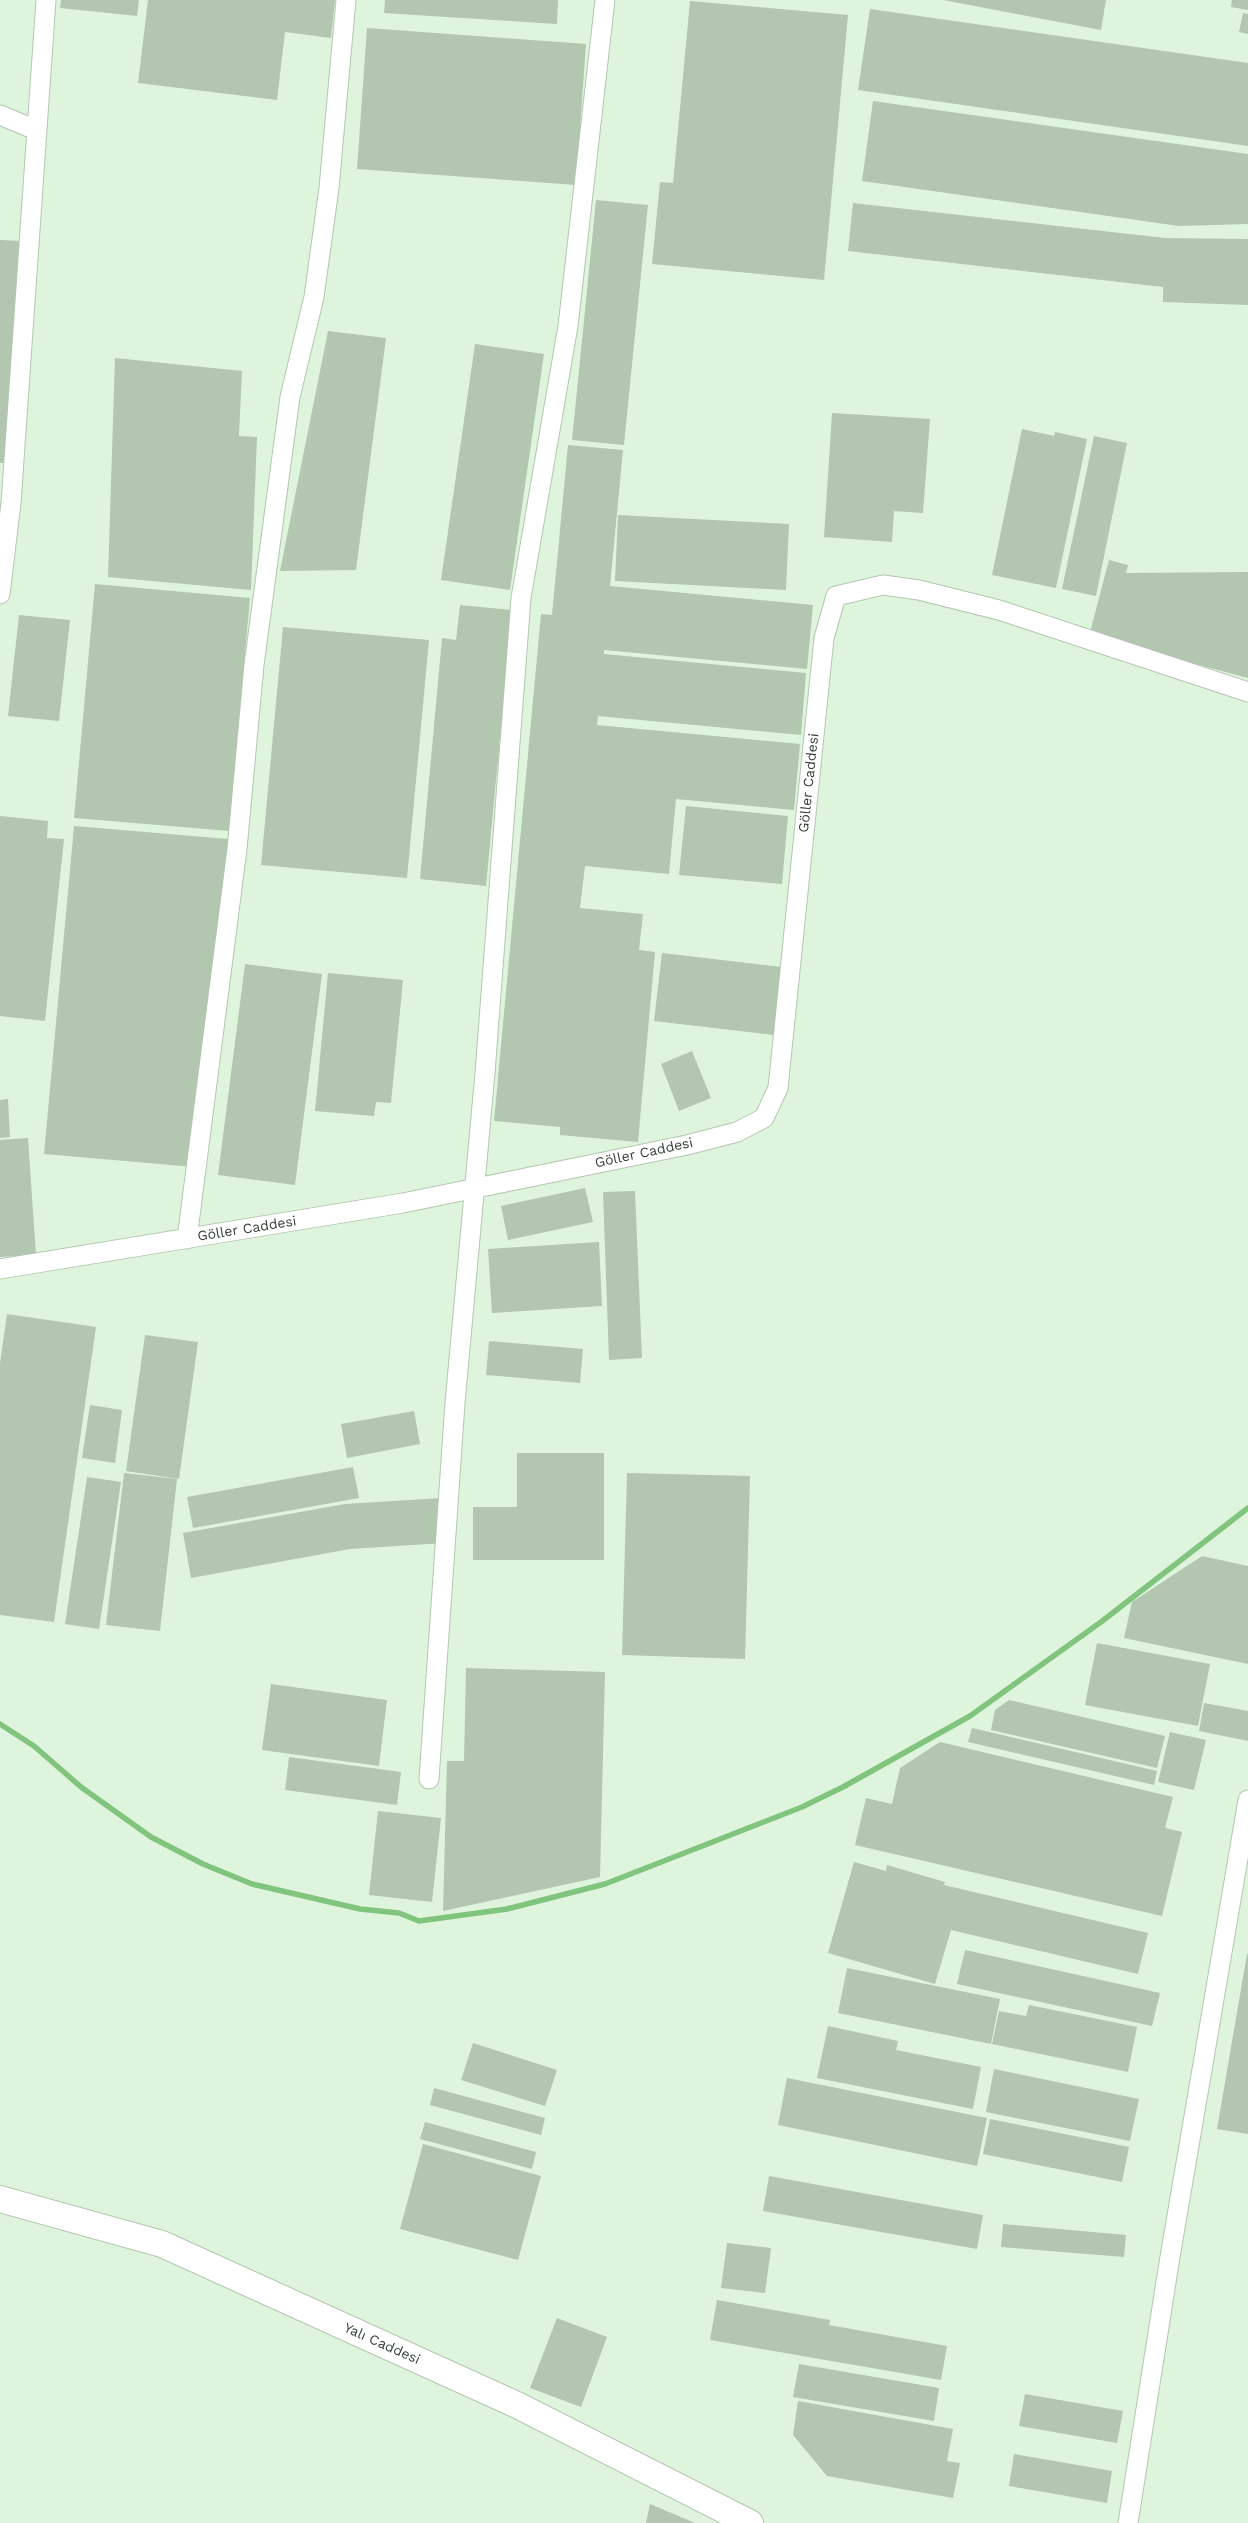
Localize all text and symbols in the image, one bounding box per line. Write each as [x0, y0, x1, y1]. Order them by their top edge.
street label: Göller Caddesi [795, 732, 823, 834]
street label: Göller Caddesi [593, 1134, 695, 1172]
street label: Göller Caddesi [196, 1213, 298, 1245]
street label: Yalı Caddesi [341, 2320, 423, 2368]

